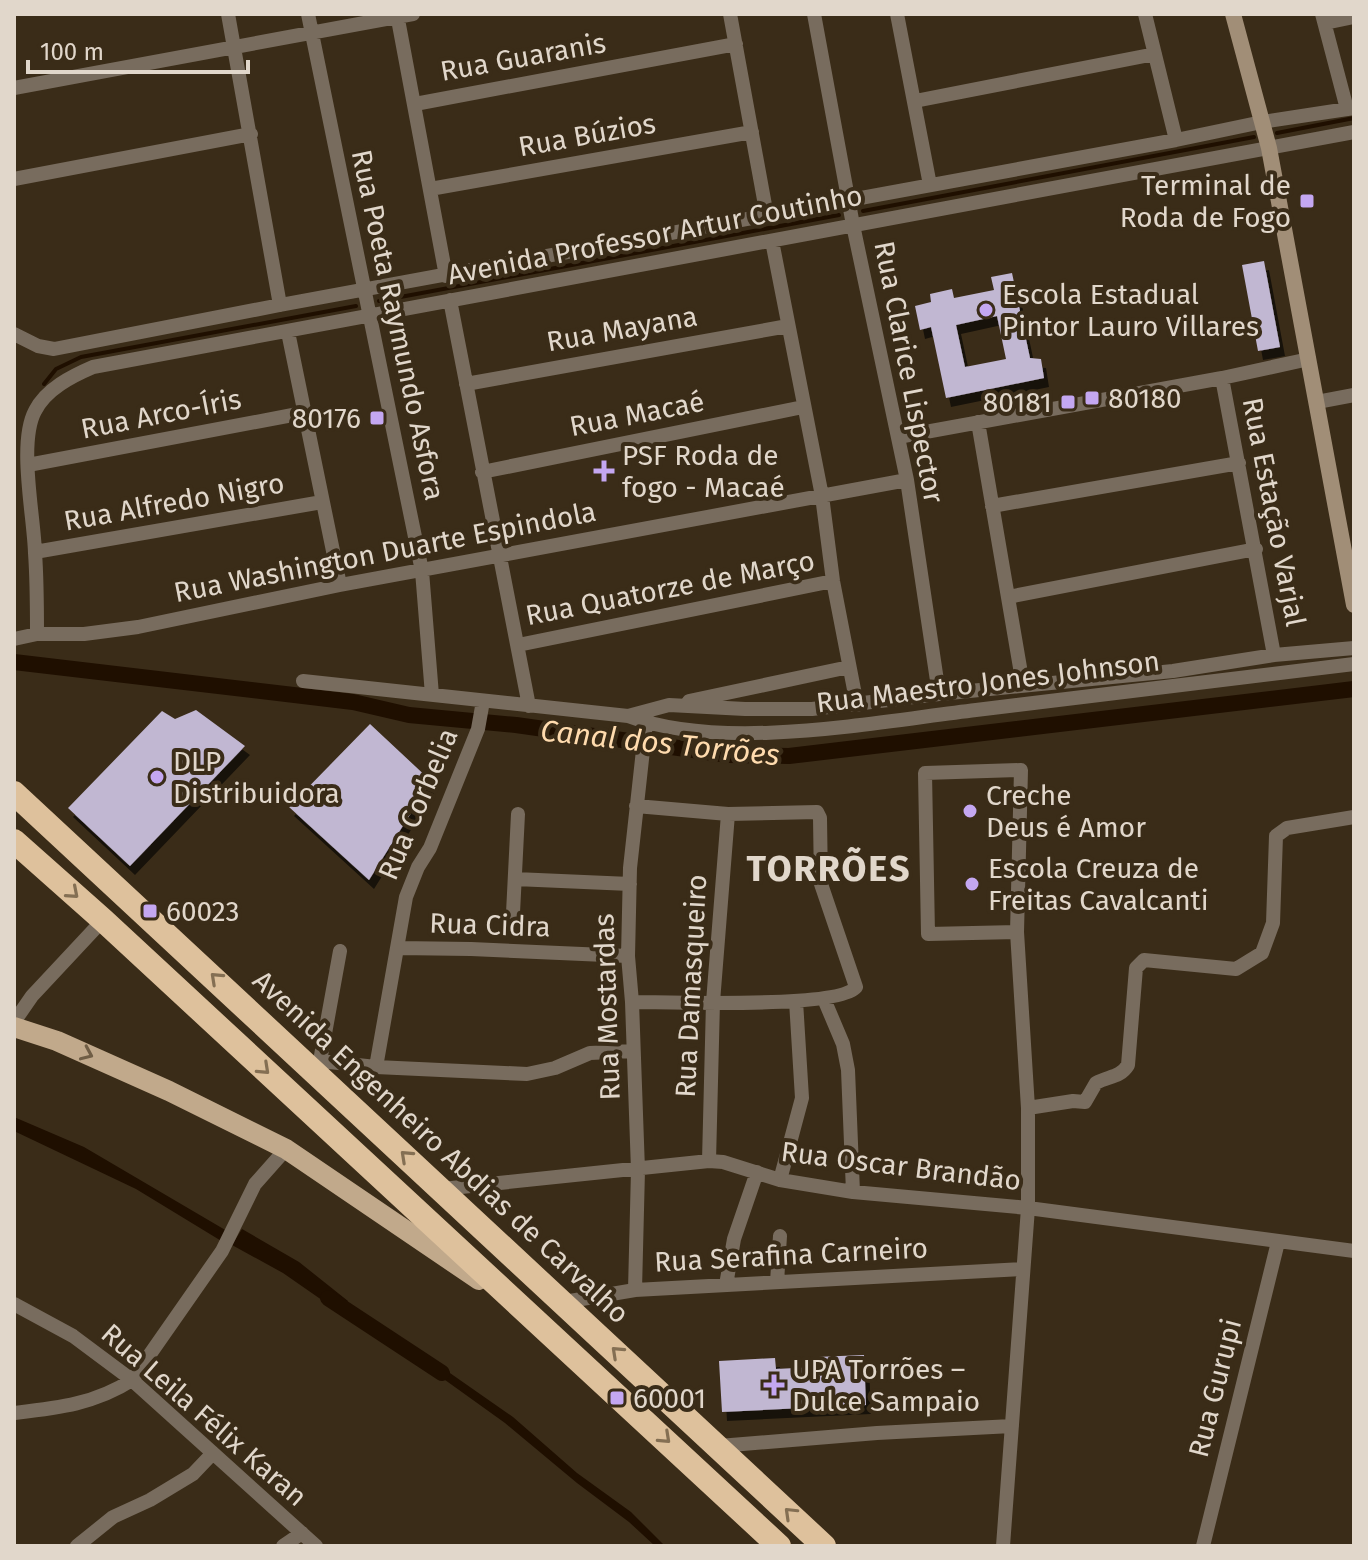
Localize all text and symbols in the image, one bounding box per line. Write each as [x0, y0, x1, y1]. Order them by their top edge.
scale bar [28, 24, 248, 74]
street label: Rua Guaranis [438, 26, 608, 88]
text: 100 m [40, 38, 104, 66]
street label: Rua Búzios [516, 107, 658, 163]
street label: Rua Poeta Raymundo Asfora [345, 147, 451, 503]
place label: Terminal de Roda de Fogo [1120, 169, 1291, 234]
street label: Avenida Professor Artur Coutinho [445, 179, 865, 291]
marker: Terminal de Roda de Fogo [1298, 192, 1316, 210]
street label: Rua Clarice Lispector [867, 238, 951, 506]
place label: Escola Estadual Pintor Lauro Villares [1002, 278, 1259, 343]
street label: Rua Mayana [544, 299, 700, 359]
marker: Escola Estadual Pintor Lauro Villares [977, 301, 995, 319]
street label: Rua Arco-Íris [78, 382, 244, 446]
place label: 80180 [1108, 382, 1182, 415]
street label: Rua Macaé [567, 385, 707, 443]
place label: 80181 [983, 386, 1052, 419]
marker: 80180 [1083, 389, 1101, 407]
marker: 80181 [1059, 393, 1077, 411]
street label: Rua Estação Varjal [1236, 395, 1312, 629]
place label: 80176 [292, 402, 361, 435]
marker: 80176 [368, 409, 386, 427]
place label: PSF Roda de fogo - Macaé [622, 439, 785, 504]
marker: PSF Roda de fogo - Macaé [593, 460, 615, 482]
street label: Rua Alfredo Nigro [61, 466, 287, 538]
street label: Rua Washington Duarte Espindola [171, 495, 599, 609]
street label: Rua Quatorze de Março [523, 544, 817, 632]
street label: Rua Maestro Jones Johnson [814, 645, 1162, 719]
water label: Canal dos Torrões [539, 713, 781, 773]
street label: Rua Corbelia [371, 723, 465, 885]
place label: DLP Distribuidora [173, 745, 340, 810]
marker: DLP Distribuidora [148, 768, 166, 786]
place label: Creche Deus é Amor [986, 779, 1146, 844]
marker: Creche Deus é Amor [961, 802, 979, 820]
district label: TORRÕES [746, 847, 912, 891]
place label: Escola Creuza de Freitas Cavalcanti [988, 852, 1209, 917]
street label: Rua Damasqueiro [669, 874, 713, 1098]
marker: Escola Creuza de Freitas Cavalcanti [963, 875, 981, 893]
one-way arrow [63, 883, 78, 898]
place label: 60023 [166, 895, 240, 928]
marker: 60023 [141, 902, 159, 920]
street label: Rua Cidra [429, 906, 551, 944]
street label: Rua Mostardas [587, 913, 627, 1101]
street label: Avenida Engenheiro Abdias de Carvalho [246, 964, 636, 1330]
one-way arrow [211, 973, 225, 988]
one-way arrow [79, 1045, 93, 1061]
one-way arrow [254, 1060, 269, 1074]
street label: Rua Oscar Brandão [779, 1135, 1023, 1197]
one-way arrow [401, 1150, 415, 1165]
street label: Rua Serafina Carneiro [653, 1231, 929, 1279]
street label: Rua Gurupi [1182, 1315, 1248, 1461]
street label: Rua Leila Félix Karan [95, 1317, 313, 1513]
one-way arrow [612, 1346, 626, 1361]
place label: UPA Torrões – Dulce Sampaio [792, 1353, 980, 1418]
marker: UPA Torrões – Dulce Sampaio [763, 1374, 785, 1396]
place label: 60001 [633, 1382, 706, 1415]
marker: 60001 [608, 1389, 626, 1407]
one-way arrow [655, 1429, 670, 1443]
one-way arrow [785, 1509, 800, 1523]

